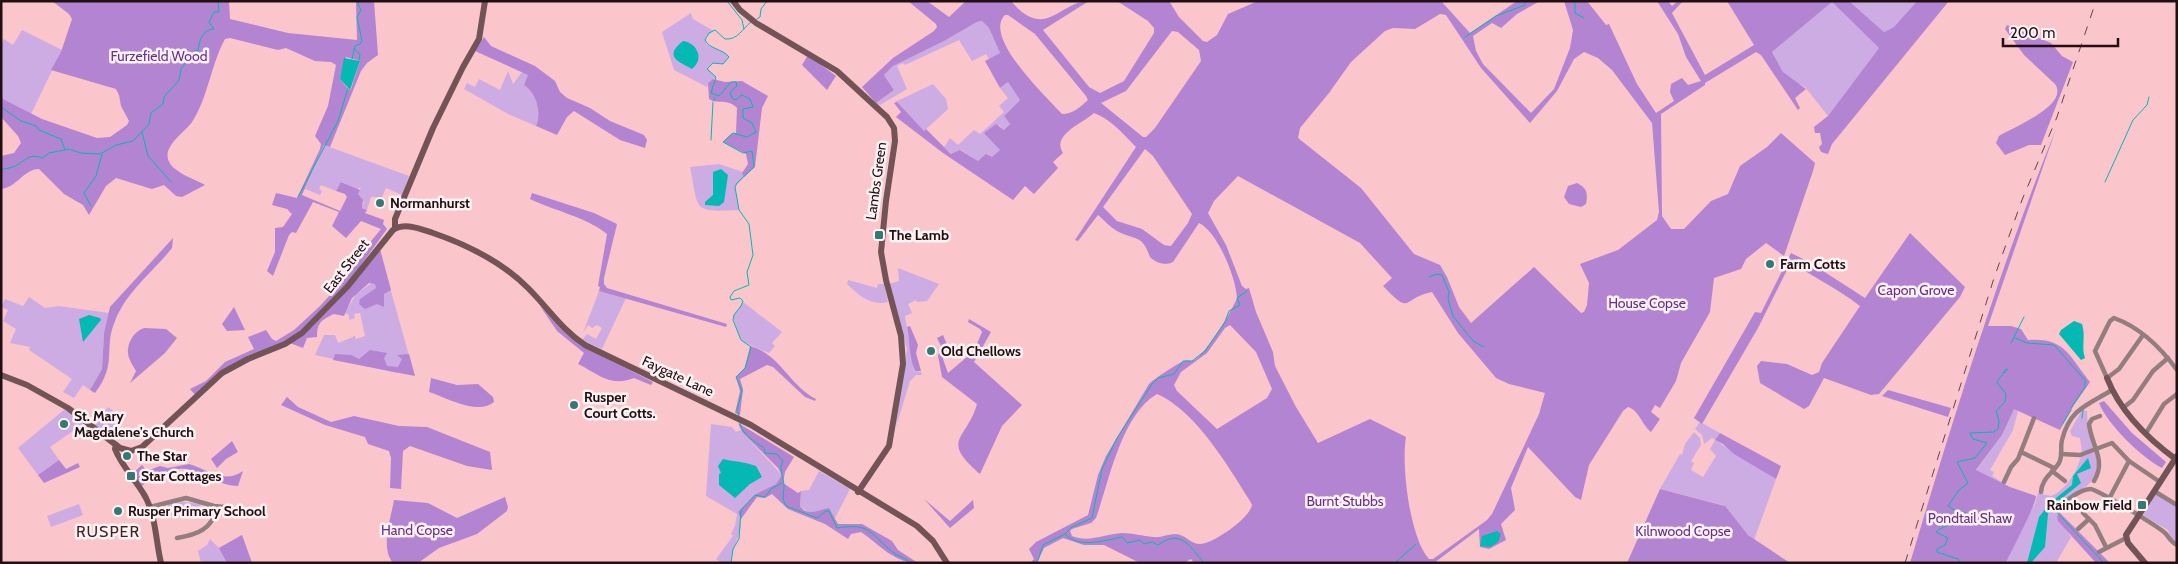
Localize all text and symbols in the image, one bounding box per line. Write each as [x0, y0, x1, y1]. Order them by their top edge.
scale bar [2003, 15, 2118, 47]
text: 200 m [2010, 24, 2055, 42]
park label: Furzefield Wood [111, 47, 207, 65]
street label: Lambs Green [862, 141, 890, 221]
place label: Normanhurst [390, 194, 470, 212]
marker: Normanhurst [374, 197, 386, 209]
place label: The Lamb [889, 226, 949, 244]
marker: The Lamb [873, 229, 885, 241]
street label: East Street [319, 235, 373, 297]
place label: Farm Cotts [1780, 255, 1846, 273]
marker: Farm Cotts [1764, 258, 1776, 270]
park label: Capon Grove [1878, 281, 1954, 299]
park label: House Copse [1608, 294, 1686, 312]
place label: Old Chellows [941, 342, 1021, 360]
marker: Old Chellows [925, 345, 937, 357]
street label: Faygate Lane [639, 352, 717, 400]
place label: Rusper Court Cotts. [584, 388, 656, 422]
marker: Rusper Court Cotts. [568, 399, 580, 411]
place label: St. Mary Magdalene's Church [74, 407, 194, 441]
marker: St. Mary Magdalene's Church [58, 418, 70, 430]
place label: The Star [137, 447, 187, 465]
marker: The Star [121, 450, 133, 462]
place label: Star Cottages [141, 467, 222, 485]
marker: Star Cottages [125, 470, 137, 482]
park label: Burnt Stubbs [1307, 492, 1384, 510]
place label: Rainbow Field [2047, 496, 2132, 514]
marker: Rainbow Field [2136, 499, 2148, 511]
place label: Rusper Primary School [128, 502, 266, 520]
marker: Rusper Primary School [112, 505, 124, 517]
park label: Pondtail Shaw [1928, 509, 2012, 527]
park label: Hand Copse [381, 521, 453, 539]
district label: RUSPER [76, 522, 140, 541]
park label: Kilnwood Copse [1635, 522, 1731, 540]

